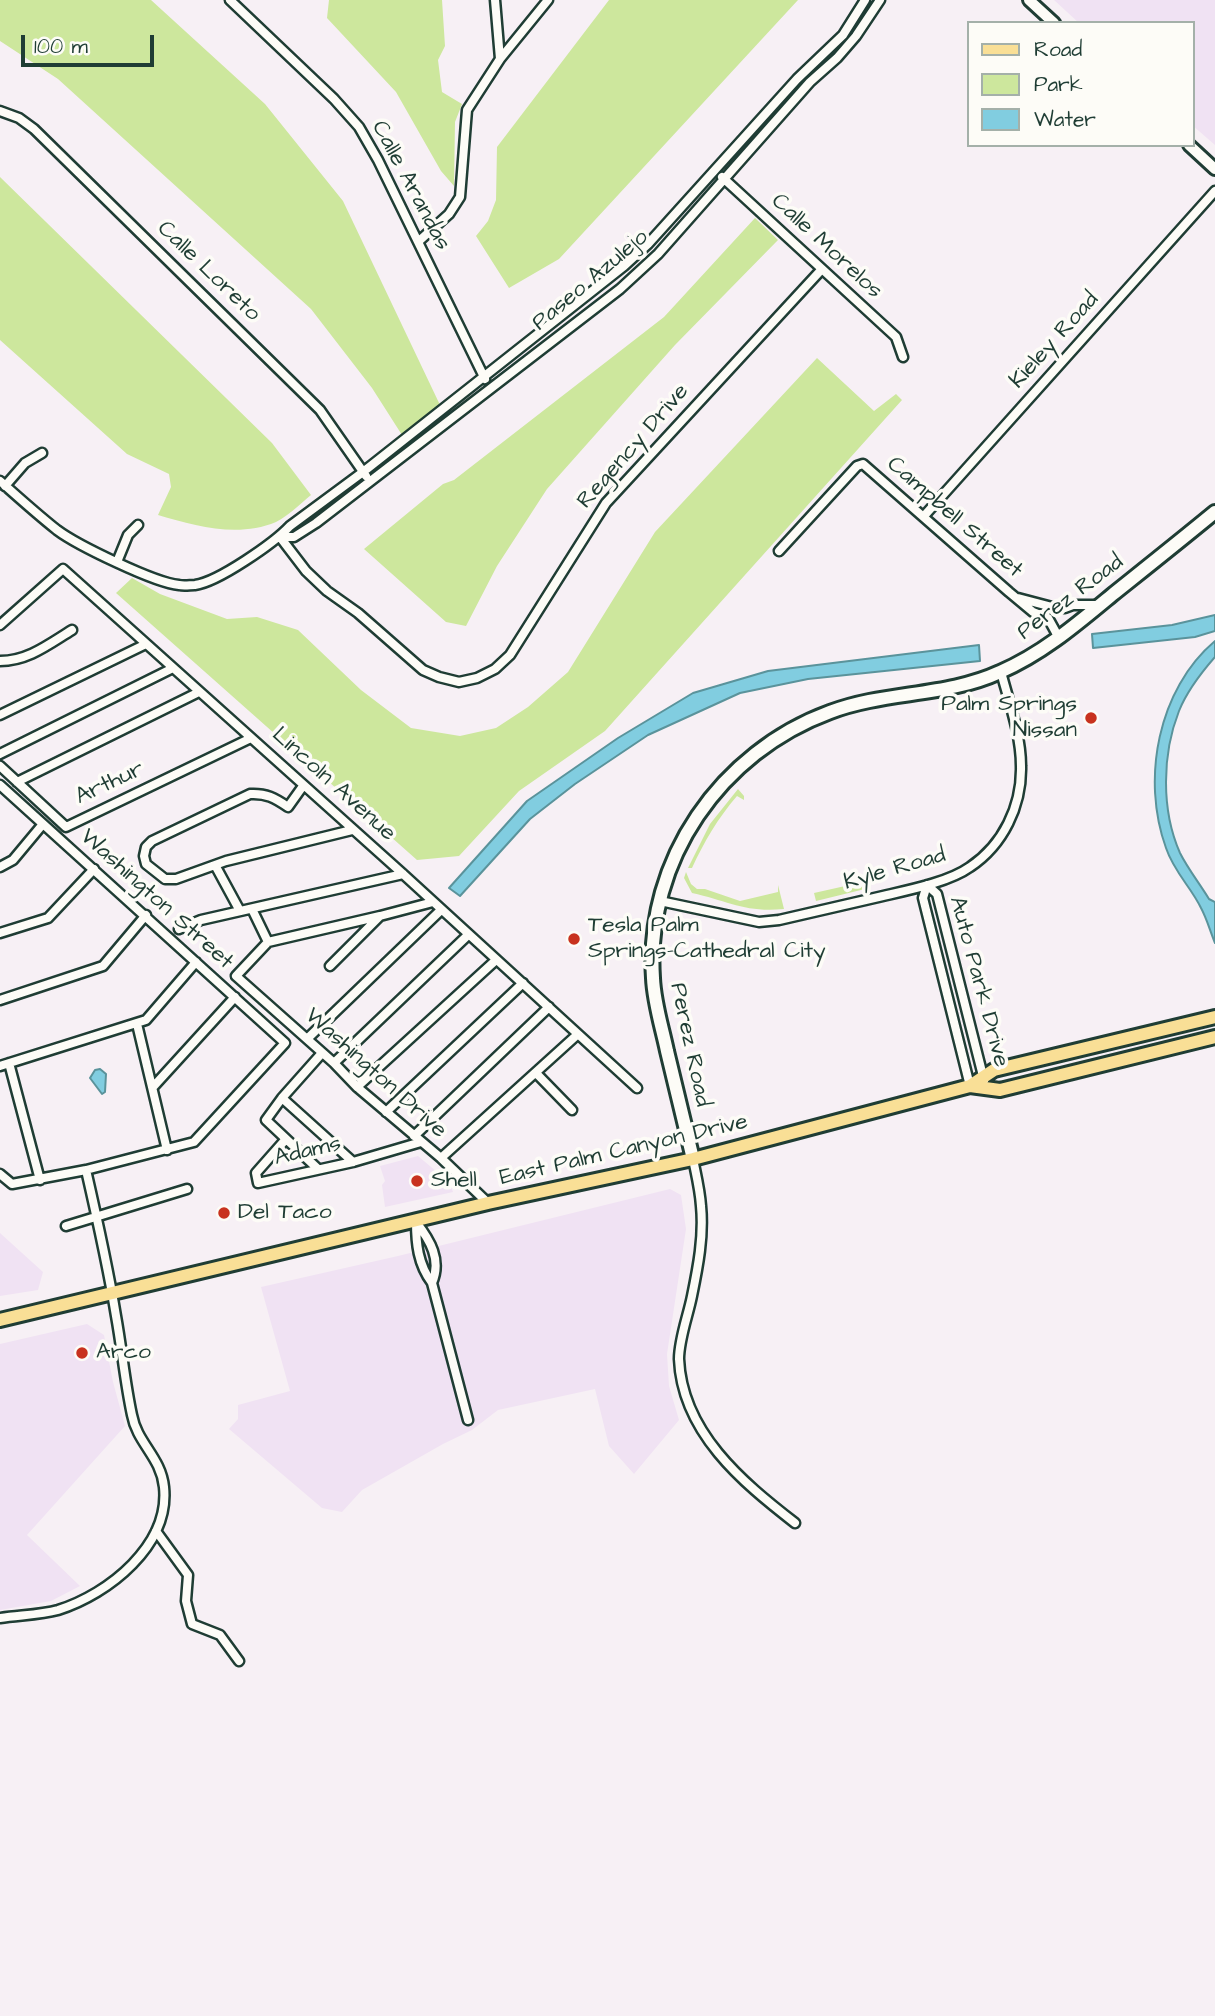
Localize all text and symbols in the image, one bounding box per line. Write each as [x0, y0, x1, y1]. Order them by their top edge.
scale bar [24, 21, 158, 65]
legend [967, 21, 1194, 147]
text: 100 m [34, 32, 88, 61]
text: Road [1034, 35, 1082, 64]
text: Park [1034, 70, 1083, 99]
text: Water [1034, 105, 1096, 134]
street label: Calle Arandas [364, 117, 456, 255]
street label: Calle Morelos [765, 188, 887, 306]
street label: Calle Loreto [151, 216, 265, 328]
street label: Paseo Azulejo [527, 224, 655, 338]
street label: Kieley Road [1004, 287, 1106, 395]
street label: Regency Drive [572, 379, 696, 515]
street label: Campbell Street [880, 451, 1028, 585]
street label: Perez Road [1013, 549, 1129, 647]
place label: Palm Springs Nissan [941, 691, 1077, 745]
marker: Palm Springs Nissan [1083, 710, 1099, 726]
street label: Lincoln Avenue [265, 722, 401, 848]
street label: Arthur [71, 756, 149, 812]
street label: Washington Street [74, 824, 238, 976]
street label: Kyle Road [841, 842, 949, 898]
street label: Auto Park Drive [942, 894, 1014, 1070]
place label: Tesla Palm Springs-Cathedral City [588, 912, 826, 966]
marker: Tesla Palm Springs-Cathedral City [566, 931, 582, 947]
street label: Perez Road [662, 981, 716, 1109]
street label: Washington Drive [298, 1003, 452, 1145]
street label: East Palm Canyon Drive [497, 1109, 751, 1193]
street label: Adams [272, 1131, 344, 1173]
place label: Shell [431, 1167, 477, 1195]
marker: Shell [409, 1173, 425, 1189]
place label: Del Taco [238, 1199, 332, 1227]
marker: Del Taco [216, 1205, 232, 1221]
place label: Arco [96, 1339, 151, 1367]
marker: Arco [74, 1345, 90, 1361]

